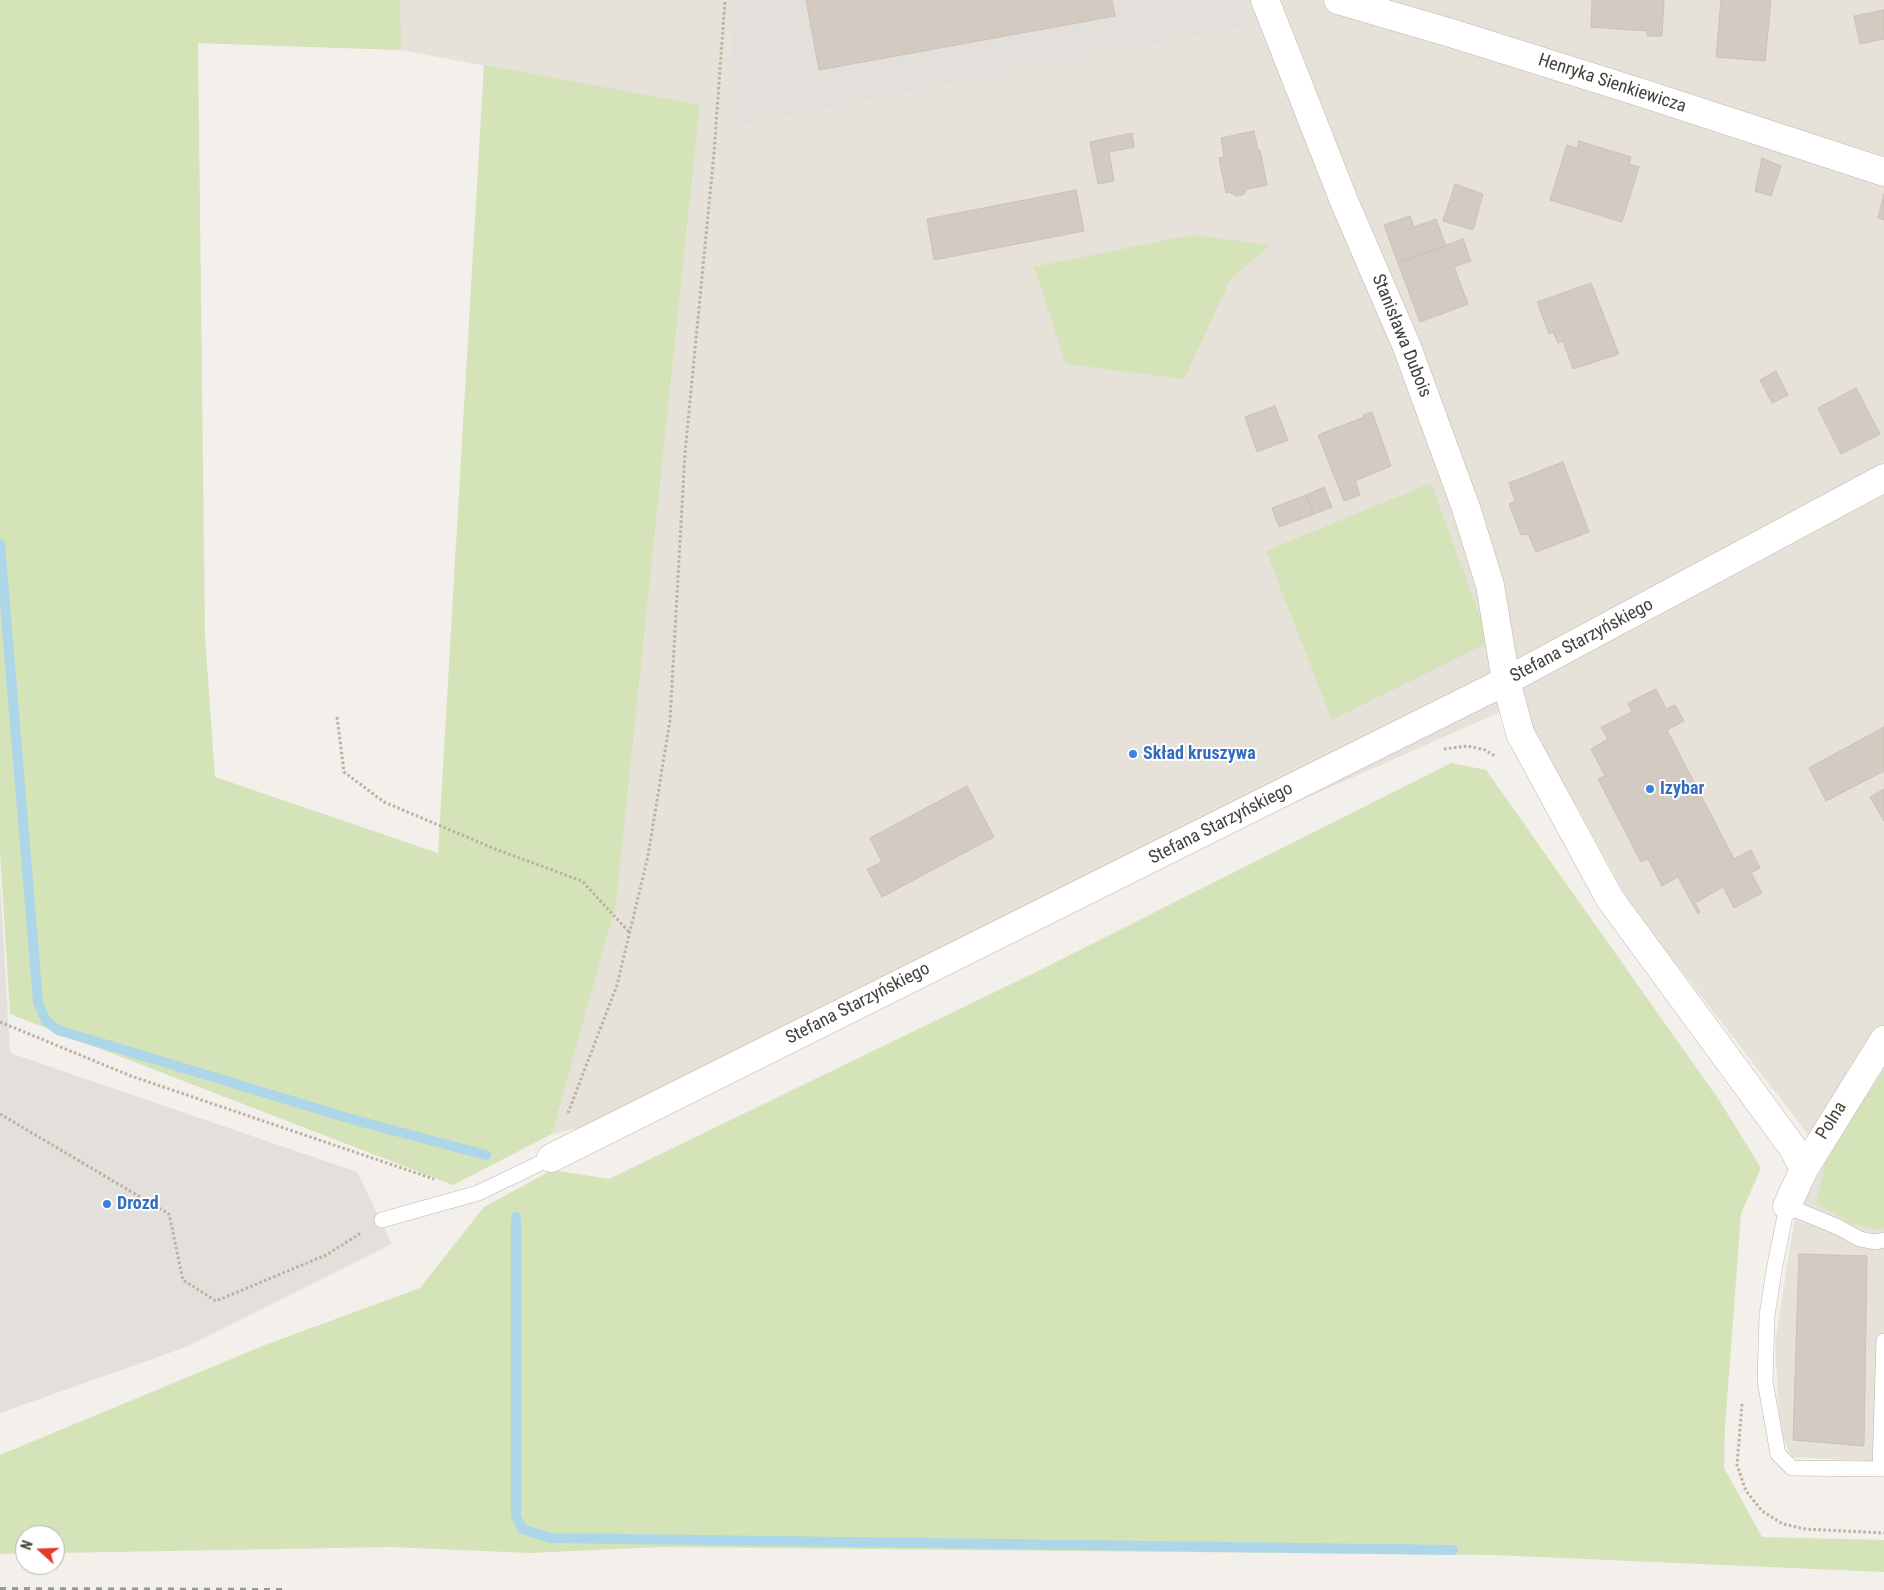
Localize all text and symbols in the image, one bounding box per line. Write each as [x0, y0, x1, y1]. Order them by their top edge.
street label: Henryka Sienkiewicza [1535, 50, 1689, 118]
street label: Stanisława Dubois [1366, 271, 1436, 401]
street label: Stefana Starzyńskiego [1507, 594, 1657, 688]
place label: Skład kruszywa [1143, 743, 1256, 765]
marker: Skład kruszywa [1127, 748, 1139, 760]
street label: Stefana Starzyńskiego [1145, 778, 1297, 870]
place label: Izybar [1660, 778, 1704, 800]
marker: Izybar [1644, 783, 1656, 795]
street label: Stefana Starzyńskiego [782, 958, 934, 1050]
street label: Polna [1812, 1098, 1852, 1144]
place label: Drozd [117, 1193, 159, 1215]
marker: Drozd [101, 1198, 113, 1210]
north arrow [15, 1525, 65, 1575]
text: N [18, 1538, 36, 1552]

